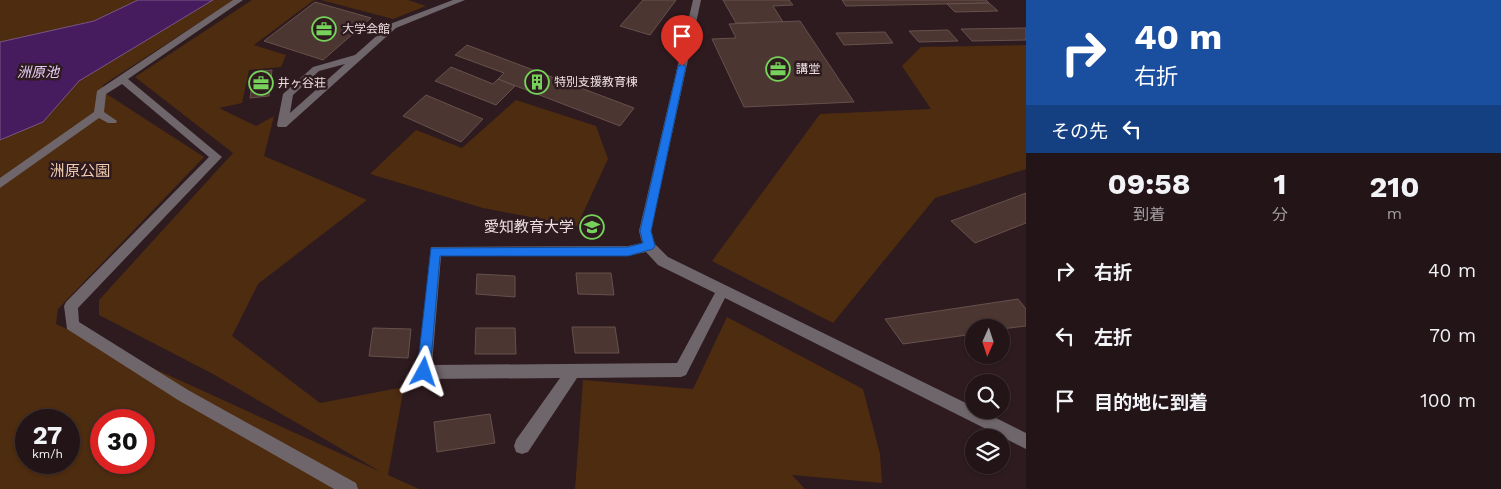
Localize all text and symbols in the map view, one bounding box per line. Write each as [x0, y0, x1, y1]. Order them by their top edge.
pin [661, 15, 703, 66]
office icon: 大学会館 [311, 16, 337, 42]
text: 40 m [1134, 16, 1222, 58]
icon: right [1051, 20, 1116, 85]
place label: 大学会館 [342, 22, 390, 36]
icon: arrive [668, 22, 696, 50]
office icon: 講堂 [765, 56, 791, 82]
place label: 講堂 [796, 62, 820, 76]
water label: 洲原池 [17, 64, 61, 80]
text: 右折 [1134, 64, 1178, 89]
building icon: 特別支援教育棟 [524, 69, 550, 95]
office icon: 井ヶ谷荘 [248, 70, 274, 96]
place label: 特別支援教育棟 [554, 75, 638, 89]
place label: 井ヶ谷荘 [278, 76, 326, 90]
icon: left [1118, 115, 1146, 143]
text: その先 [1051, 120, 1108, 143]
park label: 洲原公園 [50, 162, 110, 180]
text: 09:58 [1107, 166, 1191, 201]
text: 1 [1274, 166, 1286, 201]
text: 210 [1369, 169, 1420, 204]
text: m [1387, 204, 1402, 223]
text: 到着 [1133, 205, 1165, 224]
text: 分 [1272, 205, 1288, 224]
school or university icon: 愛知教育大学 [579, 214, 605, 240]
place label: 愛知教育大学 [484, 218, 574, 236]
icon: right [1051, 257, 1079, 285]
text: 40 m [1428, 259, 1476, 282]
text: 右折 [1094, 261, 1132, 284]
north arrow [965, 319, 1010, 364]
map controls [965, 319, 1010, 474]
icon: left [1051, 322, 1079, 350]
text: 70 m [1429, 324, 1476, 347]
text: 左折 [1094, 326, 1132, 349]
position arrow [397, 345, 449, 397]
button: search [965, 374, 1010, 419]
icon: arrive [1051, 387, 1079, 415]
text: 100 m [1420, 389, 1476, 412]
text: 目的地に到着 [1094, 391, 1208, 414]
speed limit sign: 30 [90, 409, 155, 474]
text: 27 [33, 421, 62, 450]
button: layers [965, 429, 1010, 474]
text: km/h [32, 447, 63, 461]

